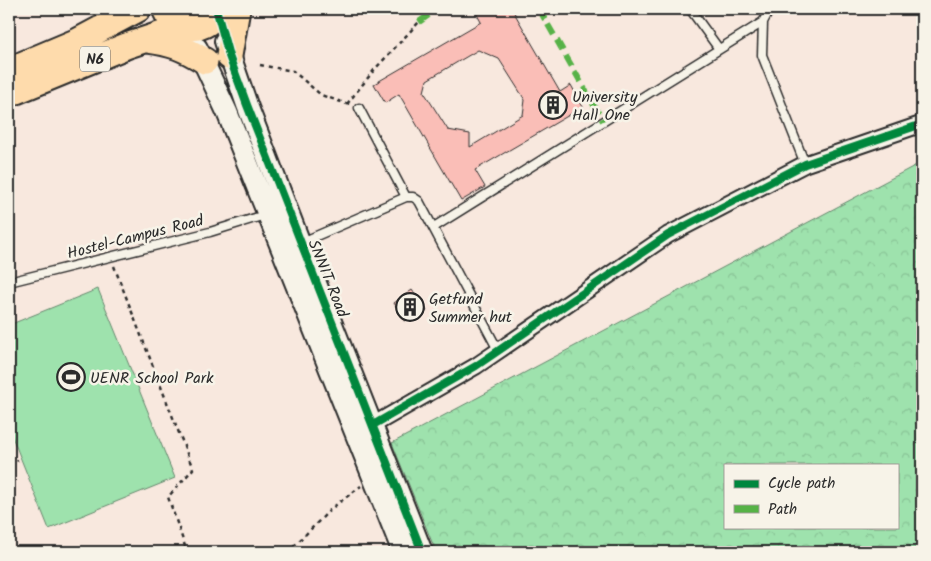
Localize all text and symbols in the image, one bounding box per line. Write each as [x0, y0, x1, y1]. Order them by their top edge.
road number: N6 [80, 46, 110, 72]
place label: University Hall One [572, 85, 638, 128]
building icon: University Hall One [538, 90, 568, 120]
street label: Hostel-Campus Road [64, 208, 207, 267]
street label: SNNIT Road [301, 236, 355, 322]
place label: Getfund Summer hut [429, 287, 513, 330]
building icon: Getfund Summer hut [395, 292, 425, 322]
sports icon: UENR School Park [56, 362, 86, 392]
place label: UENR School Park [90, 366, 214, 391]
legend [724, 464, 898, 528]
text: Cycle path [768, 472, 835, 496]
text: Path [768, 498, 797, 522]

